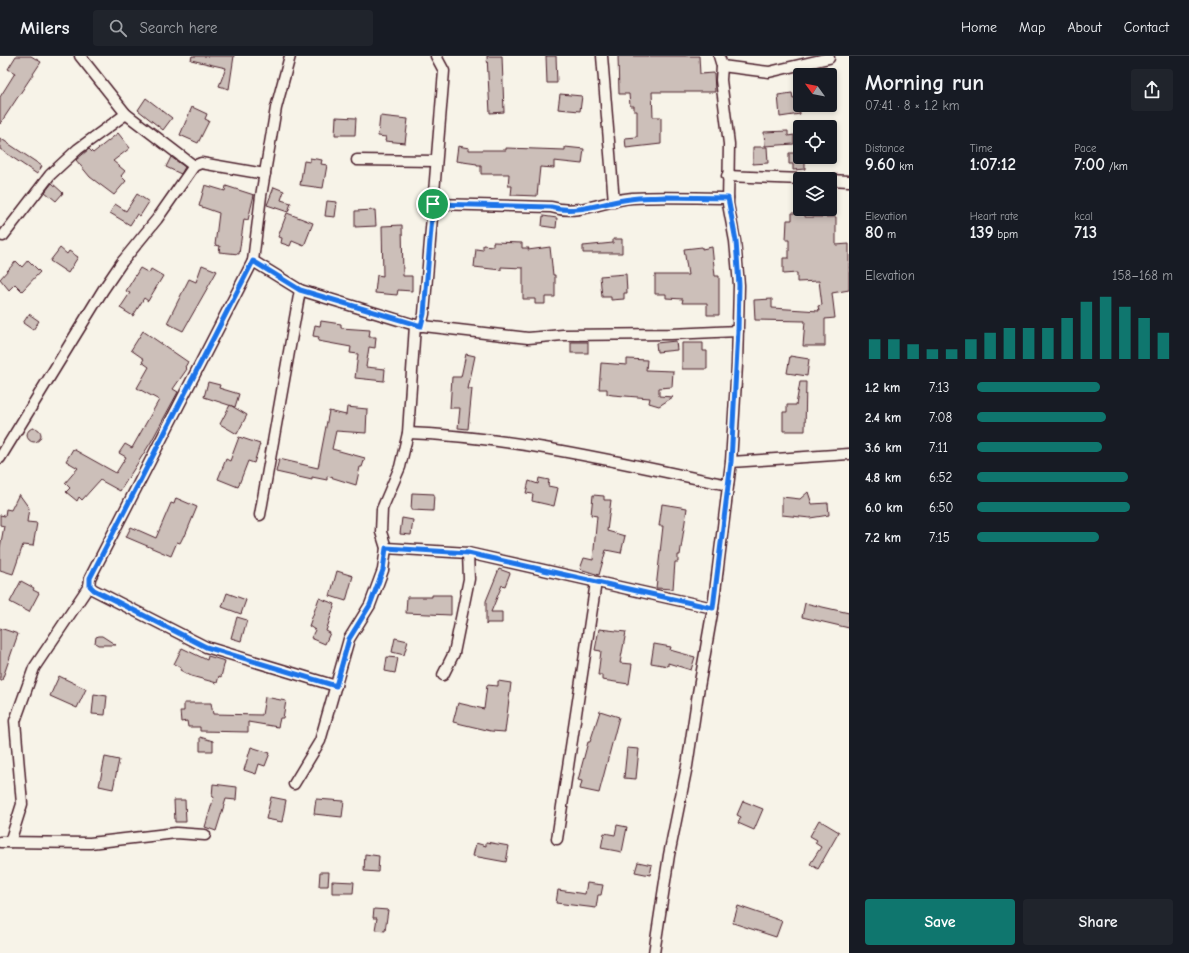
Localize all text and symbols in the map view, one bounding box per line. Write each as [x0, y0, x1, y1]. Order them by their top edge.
search box [93, 10, 373, 46]
text: Milers [20, 17, 69, 39]
icon: search [107, 17, 129, 39]
text: Search here [139, 19, 218, 37]
text: Home [961, 19, 997, 36]
text: Map [1019, 19, 1045, 36]
text: About [1067, 19, 1102, 36]
text: Contact [1124, 19, 1169, 36]
north arrow [793, 68, 837, 112]
map controls [793, 68, 837, 216]
button: share [1131, 69, 1173, 111]
text: Morning run [865, 70, 984, 96]
text: 07:41 · 8 × 1.2 km [865, 98, 959, 113]
button: locate [793, 120, 837, 164]
text: Distance [865, 142, 904, 155]
text: Time [970, 142, 993, 155]
text: Pace [1074, 142, 1097, 155]
text: 9.60 [865, 155, 896, 174]
text: 1:07:12 [970, 155, 1016, 174]
text: 7:00 [1074, 155, 1105, 174]
text: km [896, 160, 914, 173]
text: /km [1105, 160, 1128, 173]
button: layers [793, 172, 837, 216]
pin [416, 187, 450, 221]
icon: arrive [422, 193, 444, 215]
text: Elevation [865, 210, 907, 223]
text: Heart rate [970, 210, 1018, 223]
text: kcal [1074, 210, 1093, 223]
text: 80 [865, 223, 883, 242]
text: 139 [970, 223, 994, 242]
text: 713 [1074, 223, 1097, 242]
text: m [883, 228, 896, 241]
text: bpm [994, 228, 1018, 241]
text: Elevation [865, 268, 915, 283]
text: 158–168 m [1112, 268, 1173, 283]
text: 1.2 km [865, 380, 900, 395]
text: 7:13 [929, 380, 949, 395]
text: 2.4 km [865, 410, 901, 425]
text: 7:08 [929, 410, 952, 425]
text: 3.6 km [865, 440, 902, 455]
text: 7:11 [929, 440, 948, 455]
text: 4.8 km [865, 470, 901, 485]
text: 6:52 [929, 470, 952, 485]
text: 6.0 km [865, 500, 903, 515]
text: 6:50 [929, 500, 953, 515]
text: 7.2 km [865, 530, 901, 545]
text: 7:15 [929, 530, 950, 545]
button: Save [865, 899, 1015, 945]
button: Share [1023, 899, 1173, 945]

